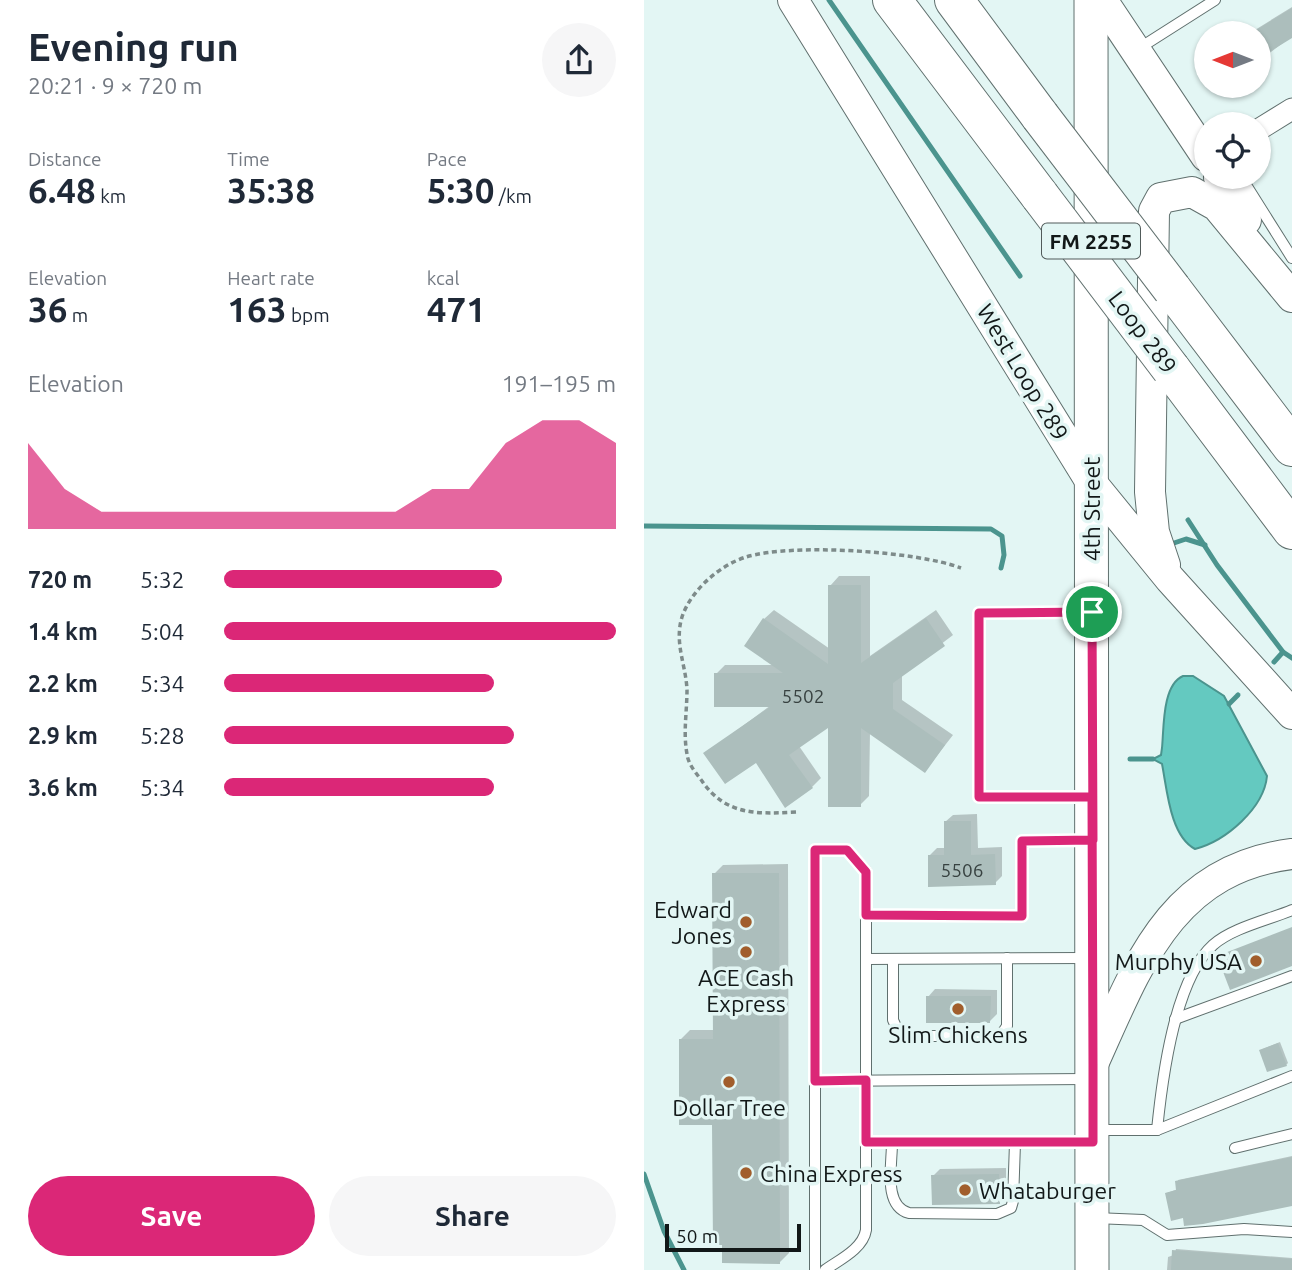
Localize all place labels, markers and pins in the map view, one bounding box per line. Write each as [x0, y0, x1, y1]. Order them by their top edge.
pin [1062, 582, 1122, 642]
place label: Edward Jones [654, 897, 732, 948]
marker: Edward Jones [738, 914, 754, 930]
marker: ACE Cash Express [738, 944, 754, 960]
place label: Murphy USA [1115, 949, 1242, 974]
marker: Murphy USA [1248, 953, 1264, 969]
place label: ACE Cash Express [698, 965, 794, 1016]
marker: Slim Chickens [950, 1001, 966, 1017]
place label: Slim Chickens [888, 1022, 1028, 1047]
marker: Dollar Tree [721, 1074, 737, 1090]
place label: Dollar Tree [672, 1095, 786, 1120]
place label: China Express [760, 1161, 903, 1186]
marker: China Express [738, 1165, 754, 1181]
place label: Whataburger [979, 1178, 1116, 1203]
marker: Whataburger [957, 1182, 973, 1198]

